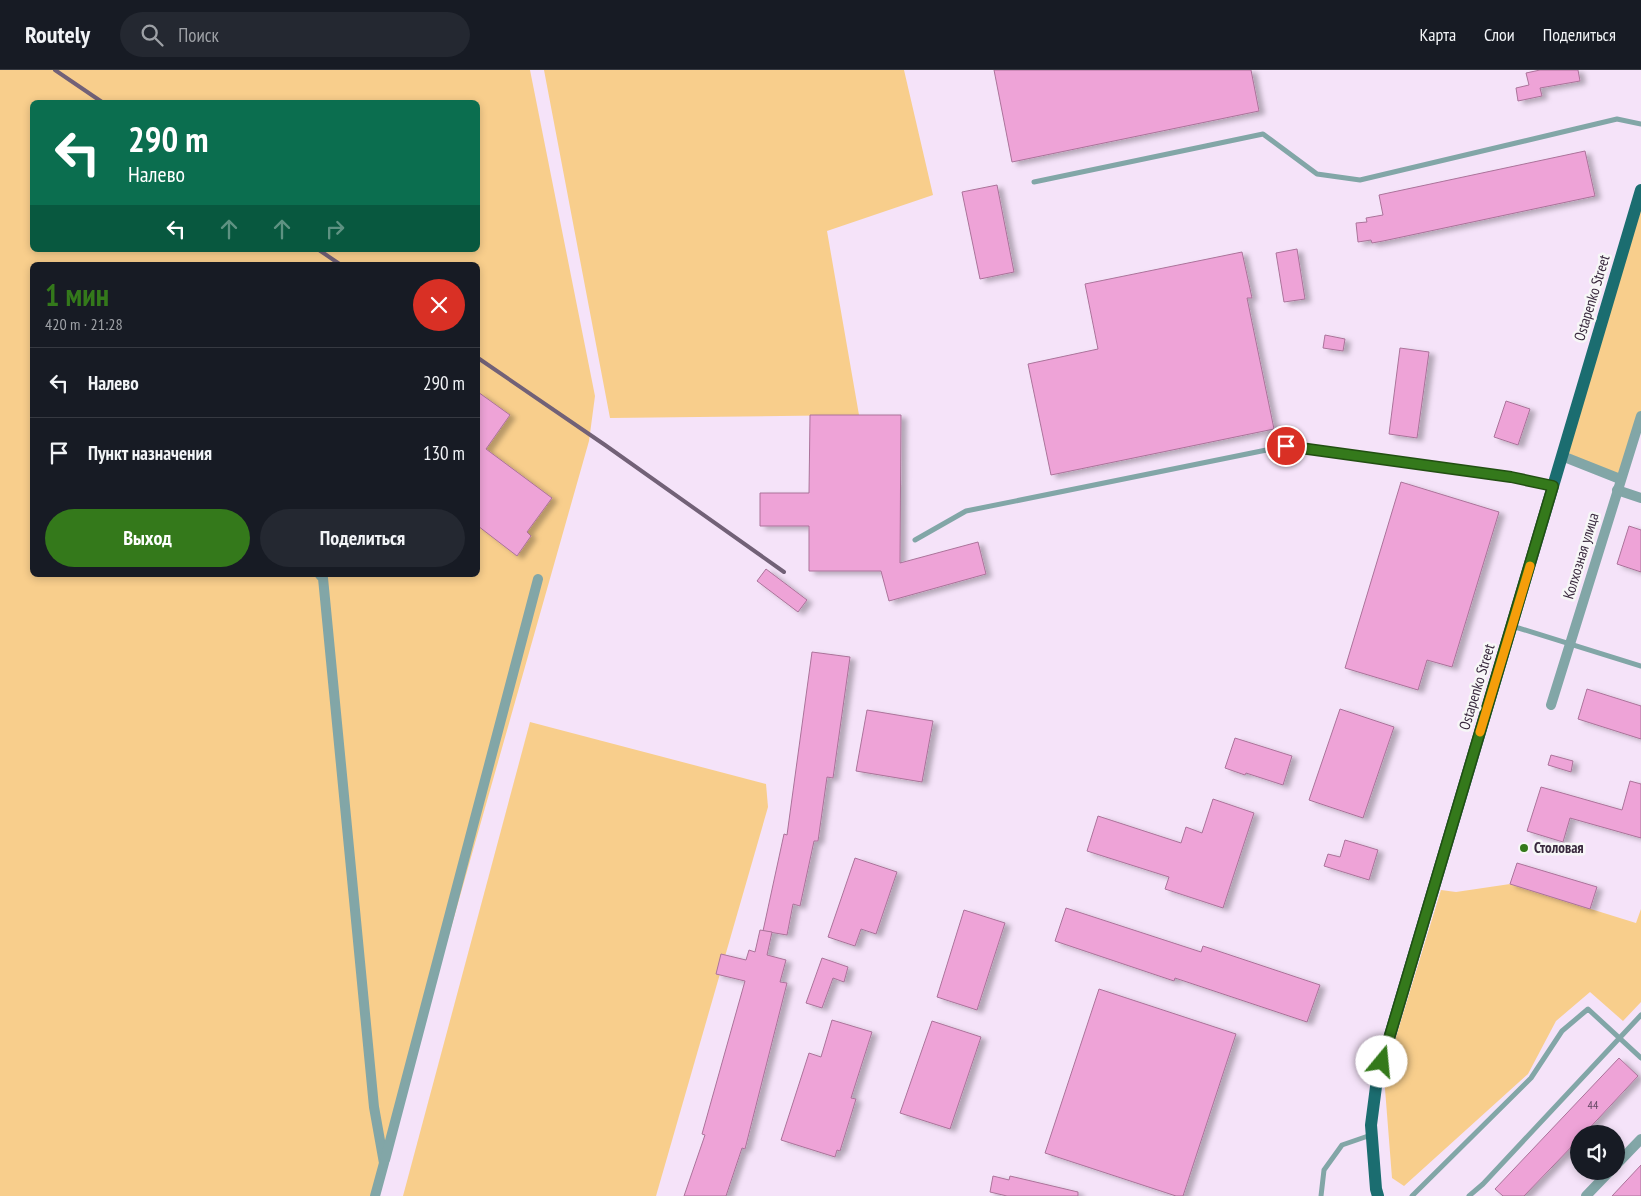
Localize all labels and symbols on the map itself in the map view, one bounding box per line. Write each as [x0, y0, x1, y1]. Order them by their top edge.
street label: Ostapenko Street [1569, 252, 1614, 343]
pin [1265, 425, 1307, 467]
street label: Колхозная улица [1558, 510, 1603, 601]
street label: Ostapenko Street [1454, 641, 1499, 732]
place label: Столовая [1534, 838, 1584, 857]
marker: Столовая [1518, 842, 1530, 854]
position arrow [1355, 1035, 1407, 1087]
house number: 44 [1588, 1097, 1599, 1112]

